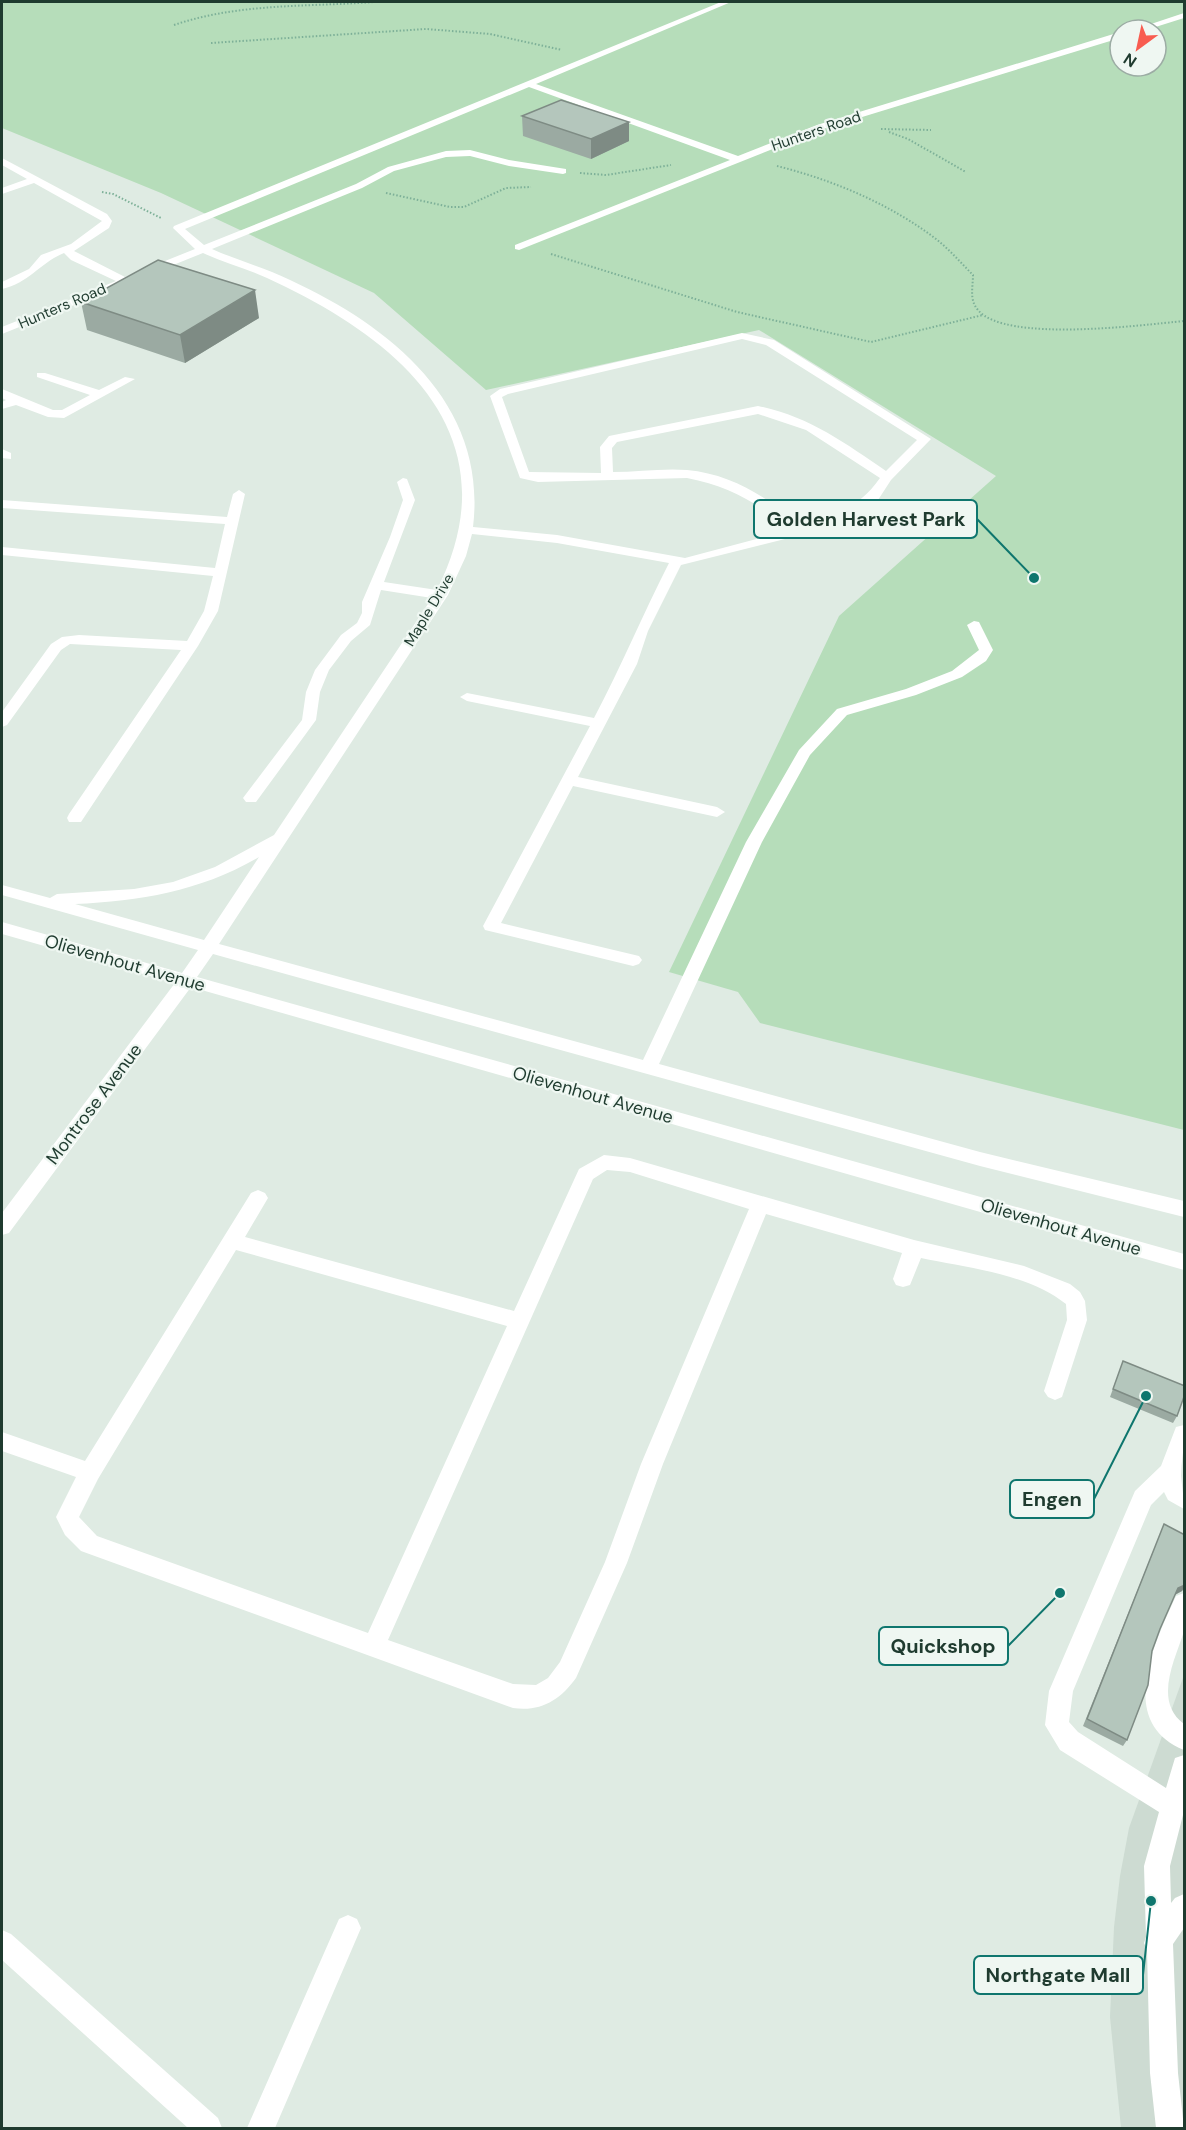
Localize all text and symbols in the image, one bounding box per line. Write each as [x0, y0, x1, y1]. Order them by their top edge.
north arrow [1108, 18, 1168, 78]
text: N [1119, 48, 1141, 72]
street label: Hunters Road [768, 106, 864, 156]
street label: Hunters Road [15, 279, 109, 333]
callout: Golden Harvest Park [754, 500, 977, 538]
text: Golden Harvest Park [766, 506, 966, 532]
street label: Maple Drive [399, 570, 459, 650]
street label: Olievenhout Avenue [42, 929, 208, 997]
street label: Montrose Avenue [41, 1039, 147, 1169]
street label: Olievenhout Avenue [510, 1061, 676, 1129]
street label: Olievenhout Avenue [978, 1193, 1144, 1261]
callout: Engen [1010, 1480, 1094, 1518]
text: Engen [1022, 1486, 1082, 1512]
callout: Quickshop [879, 1627, 1008, 1665]
text: Quickshop [890, 1633, 996, 1659]
callout: Northgate Mall [974, 1956, 1143, 1994]
text: Northgate Mall [986, 1962, 1130, 1988]

